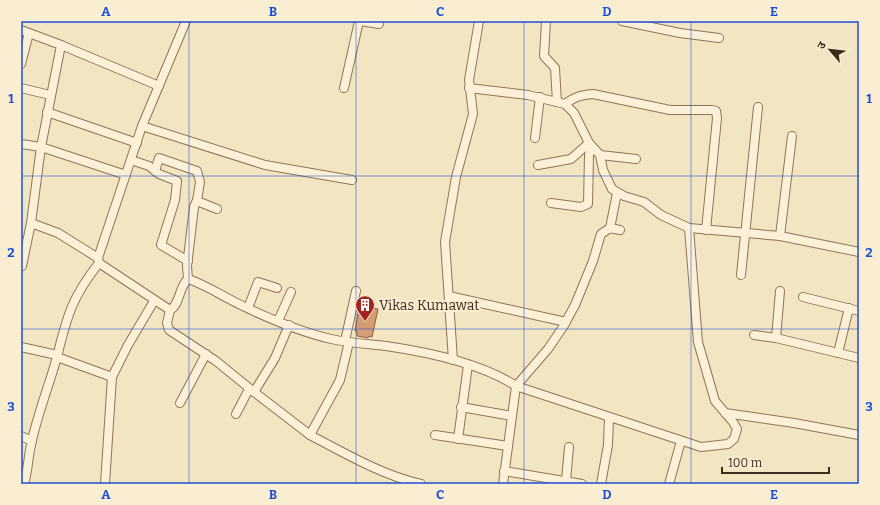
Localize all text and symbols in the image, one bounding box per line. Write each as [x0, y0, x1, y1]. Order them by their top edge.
text: A [101, 4, 111, 19]
text: B [269, 4, 277, 19]
text: C [436, 4, 444, 19]
text: D [602, 4, 612, 19]
text: E [770, 4, 778, 19]
north arrow [810, 30, 850, 70]
text: उ [814, 39, 829, 51]
text: 1 [8, 91, 14, 106]
text: 1 [866, 91, 872, 106]
text: 2 [7, 245, 15, 260]
text: 2 [865, 245, 873, 260]
building icon: Vikas Kumawat [354, 294, 376, 322]
place label: Vikas Kumawat [379, 297, 479, 314]
text: 3 [7, 399, 15, 414]
text: 3 [865, 399, 873, 414]
scale bar [722, 449, 829, 475]
text: 100 m [728, 456, 763, 470]
text: A [101, 487, 111, 502]
text: B [269, 487, 277, 502]
text: C [436, 487, 444, 502]
text: D [602, 487, 612, 502]
text: E [770, 487, 778, 502]

